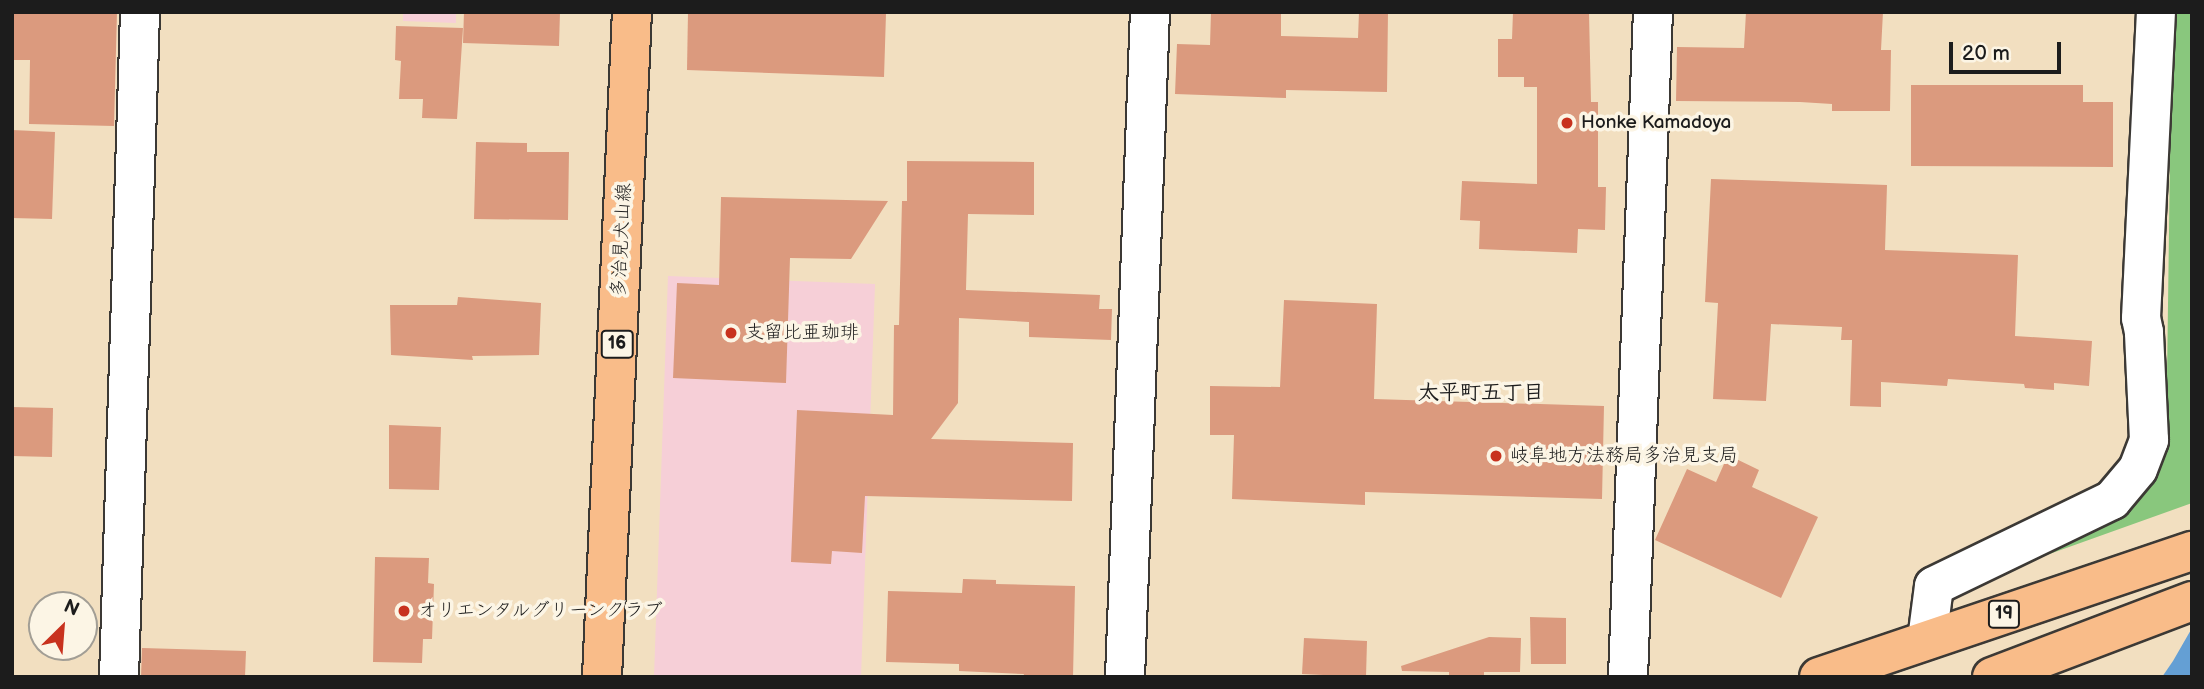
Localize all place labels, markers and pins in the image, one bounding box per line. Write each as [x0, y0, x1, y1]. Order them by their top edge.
place label: Honke Kamadoya [1581, 112, 1731, 134]
marker: Honke Kamadoya [1559, 115, 1575, 131]
place label: 支留比亜珈琲 [745, 322, 859, 344]
marker: 支留比亜珈琲 [723, 325, 739, 341]
place label: 岐阜地方法務局多治見支局 [1510, 445, 1738, 467]
marker: 岐阜地方法務局多治見支局 [1488, 448, 1504, 464]
place label: オリエンタルグリーンクラブ [418, 600, 665, 622]
marker: オリエンタルグリーンクラブ [396, 603, 412, 619]

